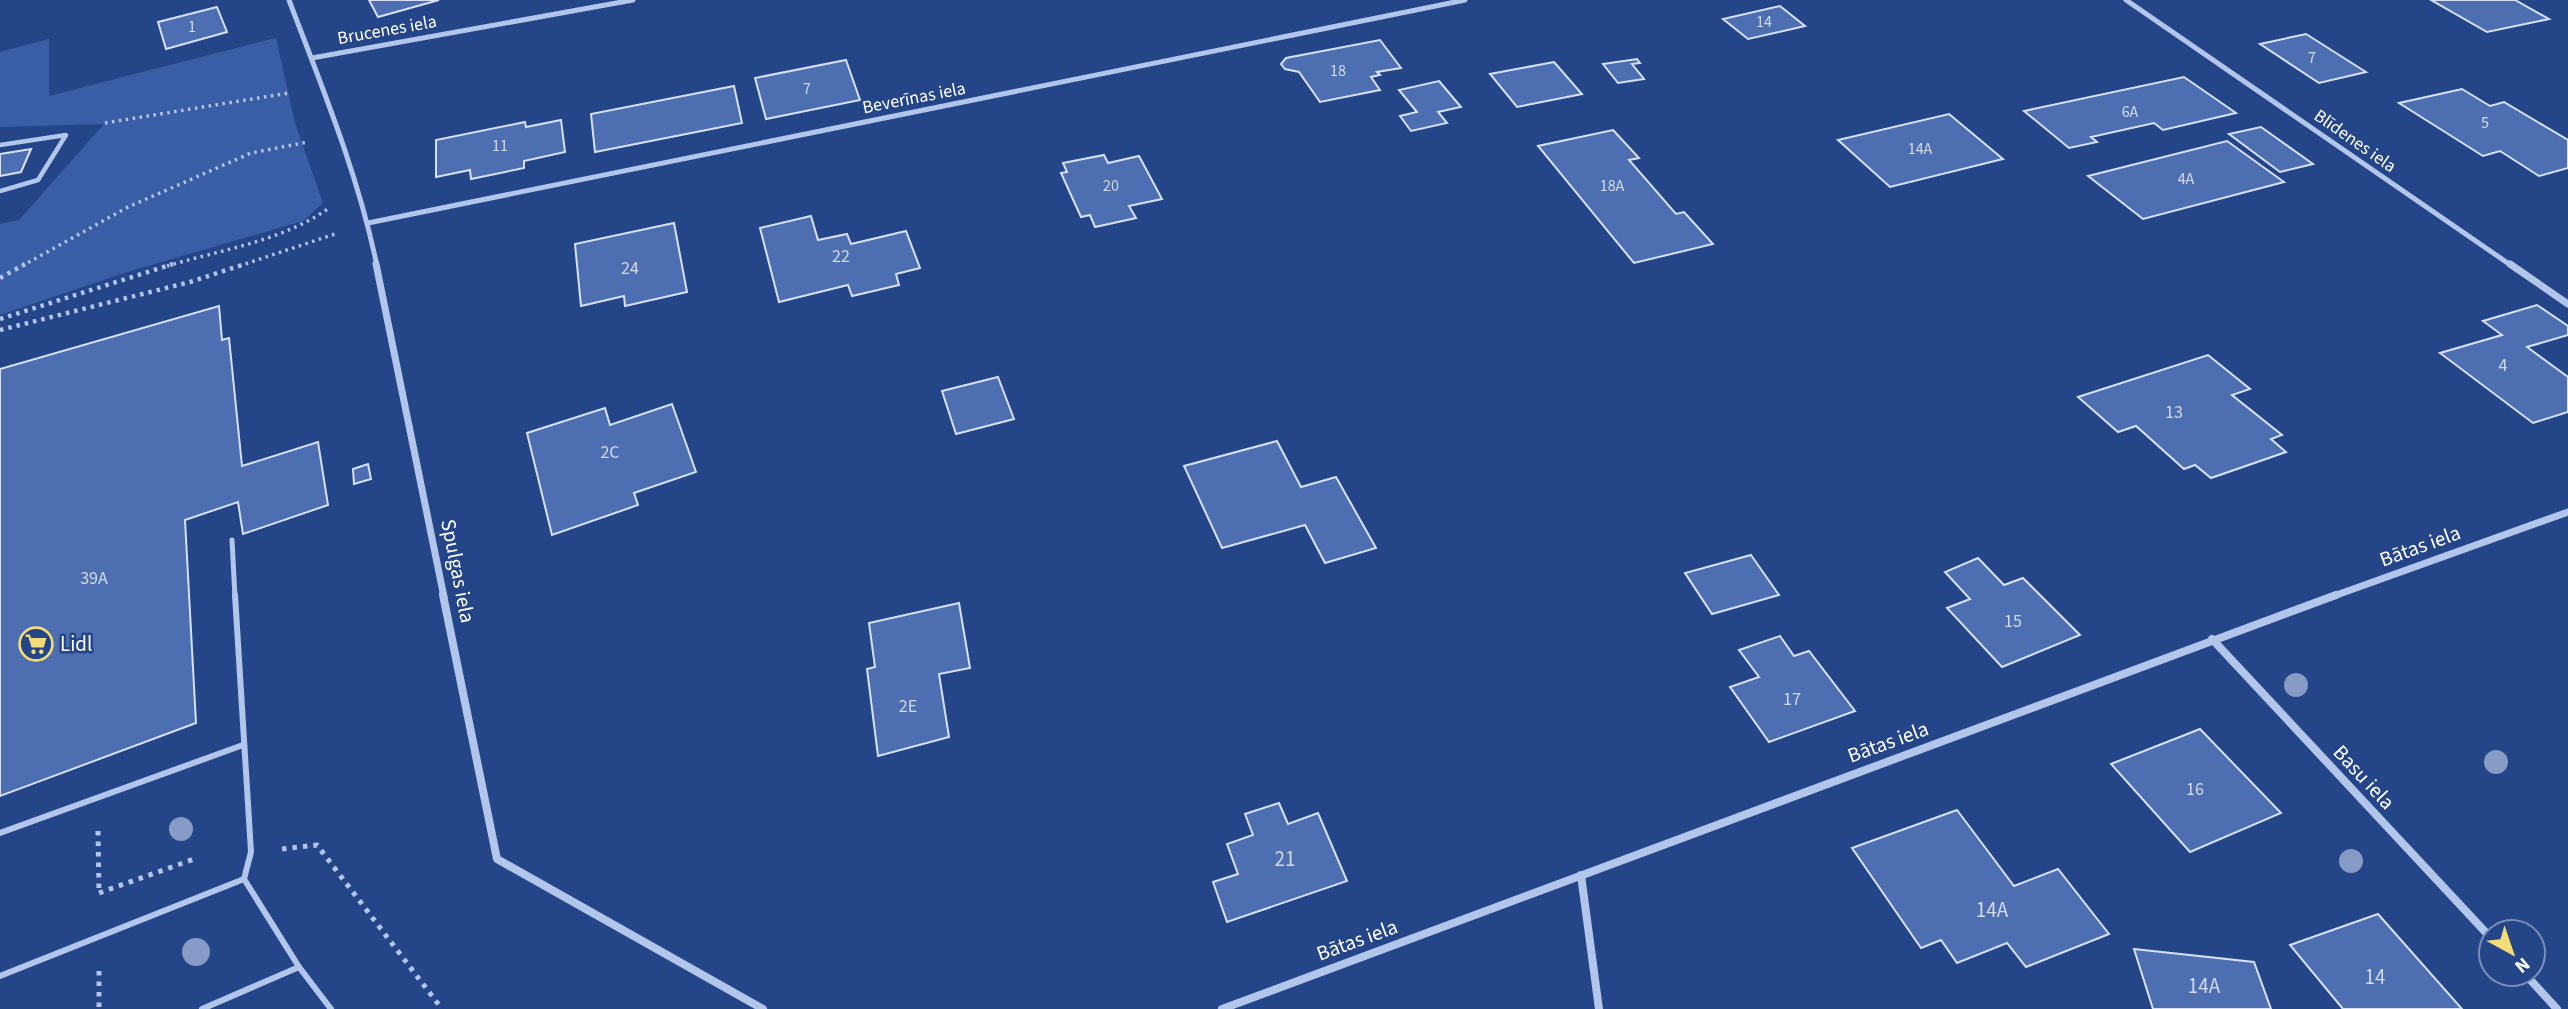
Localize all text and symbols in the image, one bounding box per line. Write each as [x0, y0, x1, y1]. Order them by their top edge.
street label: Brucenes iela [335, 9, 439, 51]
house number: 14 [1756, 11, 1772, 33]
house number: 1 [188, 16, 196, 38]
house number: 7 [2308, 47, 2316, 69]
house number: 18 [1330, 60, 1346, 82]
street label: Beverīnas iela [860, 76, 968, 120]
house number: 7 [803, 78, 811, 100]
house number: 6A [2122, 101, 2139, 123]
street label: Blīdenes iela [2309, 103, 2401, 179]
house number: 5 [2481, 112, 2489, 134]
house number: 11 [492, 135, 508, 157]
house number: 14A [1908, 138, 1933, 160]
house number: 4A [2178, 168, 2195, 190]
house number: 20 [1103, 175, 1119, 197]
house number: 18A [1600, 175, 1625, 197]
house number: 22 [832, 244, 850, 269]
house number: 24 [621, 256, 639, 281]
house number: 4 [2499, 353, 2508, 378]
house number: 13 [2165, 400, 2183, 425]
house number: 2C [600, 440, 620, 465]
street label: Spulgas iela [433, 517, 483, 625]
street label: Bātas iela [2375, 517, 2465, 575]
house number: 39A [80, 566, 108, 591]
house number: 15 [2004, 609, 2022, 634]
supermarket icon: Lidl [17, 625, 55, 663]
place label: Lidl [60, 629, 92, 659]
house number: 17 [1783, 687, 1801, 712]
house number: 2E [899, 694, 917, 719]
street label: Bātas iela [1843, 713, 1933, 771]
street label: Basu iela [2326, 738, 2402, 816]
house number: 16 [2186, 777, 2204, 802]
house number: 21 [1275, 844, 1295, 874]
house number: 14A [1976, 895, 2009, 925]
street label: Bātas iela [1312, 911, 1402, 969]
north arrow [2477, 918, 2547, 988]
text: N [2508, 950, 2535, 979]
house number: 14 [2365, 962, 2385, 992]
house number: 14A [2188, 971, 2221, 1001]

